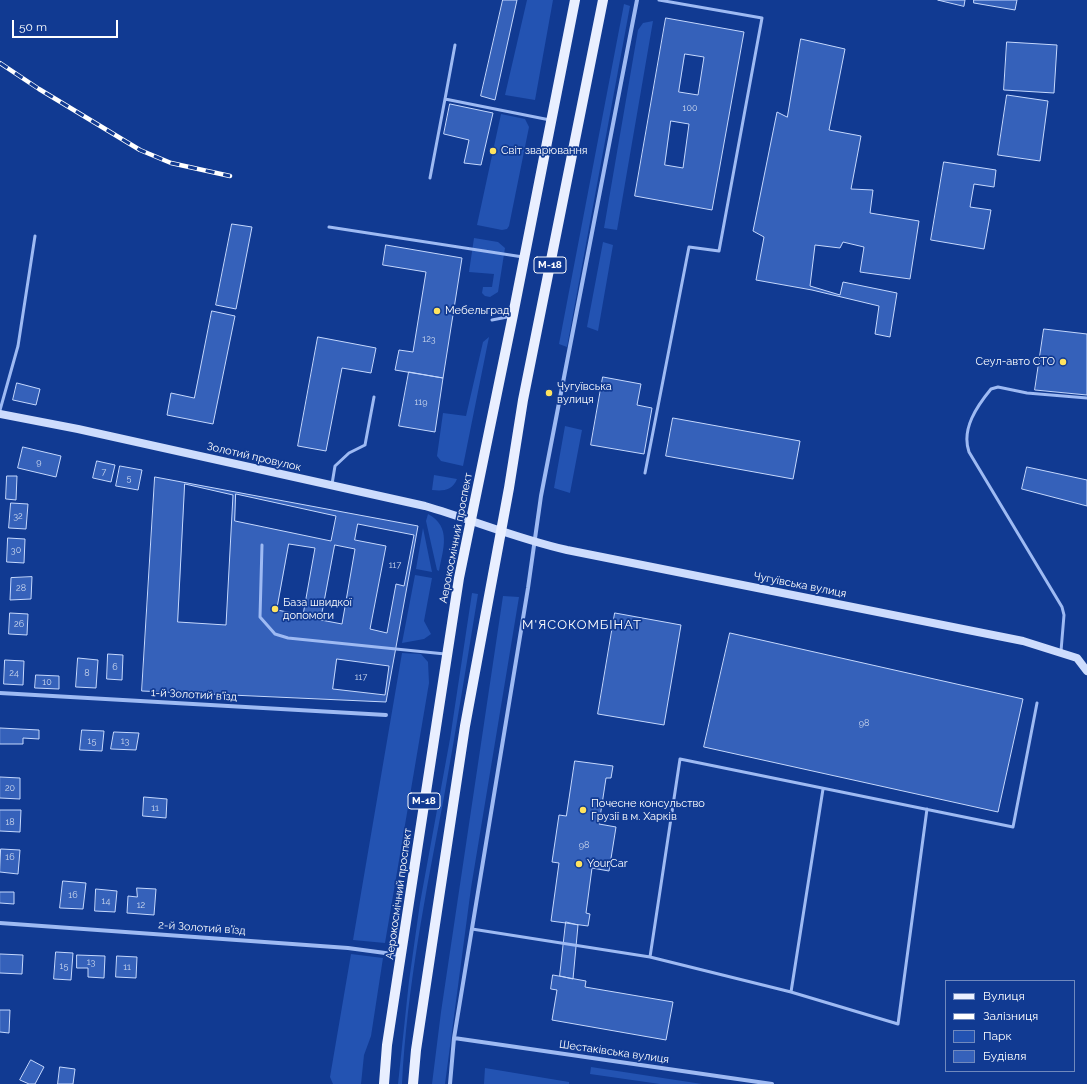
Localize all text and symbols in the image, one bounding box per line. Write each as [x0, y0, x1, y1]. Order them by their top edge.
scale bar [14, 12, 120, 38]
text: 50 m [19, 20, 47, 34]
house number: 100 [683, 103, 697, 113]
place label: Світ зварювання [501, 144, 588, 158]
marker: Світ зварювання [488, 146, 498, 156]
road number: М-18 [534, 257, 566, 273]
place label: Мебельград [445, 304, 509, 318]
marker: Мебельград [432, 306, 442, 316]
house number: 123 [422, 334, 436, 344]
place label: Сеул-авто СТО [976, 355, 1055, 369]
marker: Сеул-авто СТО [1058, 357, 1068, 367]
place label: Чугуївська вулиця [557, 380, 612, 406]
marker: Чугуївська вулиця [544, 388, 554, 398]
house number: 119 [415, 397, 427, 407]
street label: Золотий провулок [206, 440, 302, 474]
house number: 9 [36, 457, 42, 467]
house number: 7 [102, 467, 106, 477]
street label: Аерокосмічний проспект [437, 472, 475, 604]
house number: 5 [127, 473, 131, 483]
house number: 32 [13, 511, 23, 521]
house number: 30 [11, 545, 21, 555]
house number: 117 [389, 560, 401, 570]
street label: Чугуївська вулиця [752, 570, 848, 600]
house number: 28 [16, 583, 26, 593]
place label: База швидкої допомоги [283, 596, 352, 622]
marker: База швидкої допомоги [270, 604, 280, 614]
district label: М'ЯСОКОМБІНАТ [522, 617, 642, 633]
house number: 26 [14, 619, 24, 629]
house number: 6 [112, 662, 118, 672]
house number: 24 [9, 668, 19, 678]
house number: 8 [84, 668, 90, 678]
house number: 117 [355, 672, 367, 682]
house number: 10 [42, 677, 52, 687]
street label: 1-й Золотий в’їзд [151, 686, 237, 704]
house number: 98 [859, 718, 869, 728]
house number: 15 [88, 736, 96, 746]
house number: 13 [121, 736, 129, 746]
house number: 20 [5, 783, 15, 793]
road number: М-18 [408, 793, 440, 809]
place label: Почесне консульство Грузії в м. Харків [591, 797, 705, 823]
house number: 11 [151, 803, 159, 813]
marker: Почесне консульство Грузії в м. Харків [578, 805, 588, 815]
house number: 18 [5, 817, 15, 827]
street label: Аерокосмічний проспект [383, 828, 415, 960]
house number: 98 [579, 840, 589, 850]
house number: 16 [5, 852, 15, 862]
place label: YourCar [587, 857, 627, 871]
marker: YourCar [574, 859, 584, 869]
house number: 16 [68, 890, 78, 900]
house number: 14 [102, 896, 110, 906]
house number: 12 [137, 900, 145, 910]
street label: 2-й Золотий в’їзд [158, 918, 246, 938]
house number: 13 [87, 957, 95, 967]
house number: 15 [60, 961, 68, 971]
house number: 11 [123, 962, 131, 972]
legend [945, 980, 1075, 1072]
text: Вулиця [983, 989, 1025, 1003]
text: Залізниця [983, 1009, 1038, 1023]
text: Парк [983, 1029, 1012, 1043]
street label: Шестаківська вулиця [558, 1038, 670, 1066]
text: Будівля [983, 1049, 1026, 1063]

